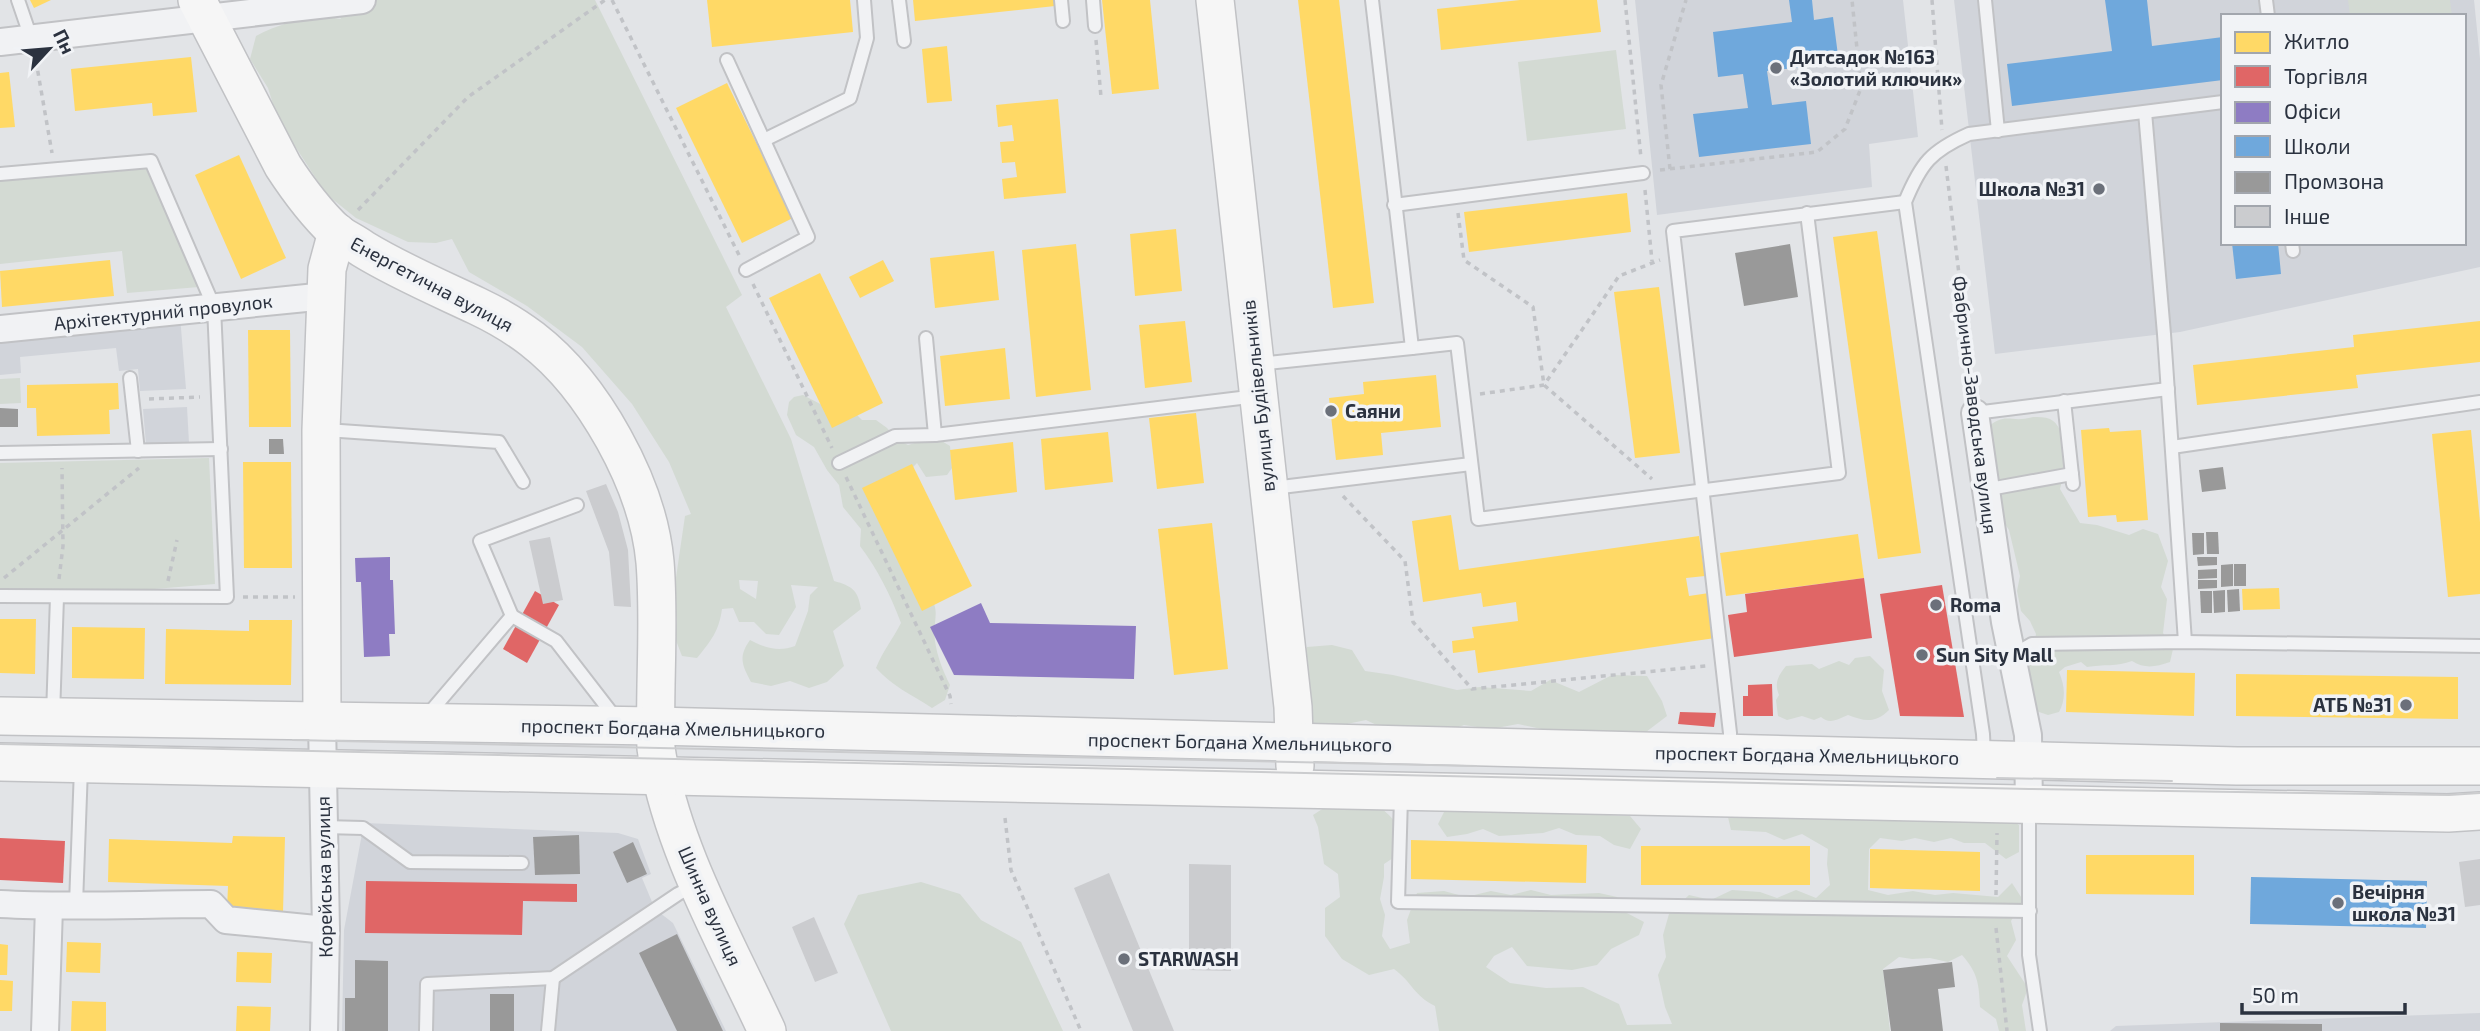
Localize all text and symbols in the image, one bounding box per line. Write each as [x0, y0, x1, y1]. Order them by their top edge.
north arrow [14, 14, 84, 84]
legend [2221, 14, 2466, 245]
text: Пн [49, 25, 80, 57]
text: Житло [2284, 28, 2349, 53]
place label: Дитсадок №163 «Золотий ключик» [1790, 45, 1962, 90]
marker: Дитсадок №163 «Золотий ключик» [1768, 60, 1784, 76]
text: Торгівля [2284, 63, 2368, 88]
text: Офіси [2284, 98, 2341, 123]
text: Школи [2284, 133, 2351, 158]
text: Промзона [2284, 168, 2384, 193]
place label: Школа №31 [1978, 177, 2085, 200]
marker: Школа №31 [2091, 181, 2107, 197]
text: Інше [2284, 203, 2330, 228]
street label: Енергетична вулиця [346, 231, 518, 337]
street label: Фабрично-Заводська вулиця [1947, 274, 2003, 536]
street label: Архітектурний провулок [52, 289, 274, 335]
street label: вулиця Будівельників [1236, 299, 1280, 493]
place label: Саяни [1345, 399, 1401, 422]
marker: Саяни [1323, 403, 1339, 419]
place label: Roma [1950, 593, 2001, 616]
marker: Roma [1928, 597, 1944, 613]
place label: Sun Sity Mall [1936, 643, 2054, 667]
marker: Sun Sity Mall [1914, 647, 1930, 663]
place label: АТБ №31 [2313, 693, 2392, 716]
marker: АТБ №31 [2398, 697, 2414, 713]
street label: проспект Богдана Хмельницького [521, 713, 825, 742]
street label: проспект Богдана Хмельницького [1088, 727, 1392, 756]
street label: проспект Богдана Хмельницького [1655, 740, 1959, 769]
street label: Корейська вулиця [311, 796, 337, 958]
street label: Шинна вулиця [673, 842, 747, 970]
place label: Вечірня школа №31 [2352, 880, 2456, 925]
marker: Вечірня школа №31 [2330, 895, 2346, 911]
place label: STARWASH [1138, 947, 1239, 970]
marker: STARWASH [1116, 951, 1132, 967]
scale bar [2242, 972, 2405, 1016]
text: 50 m [2252, 982, 2299, 1007]

